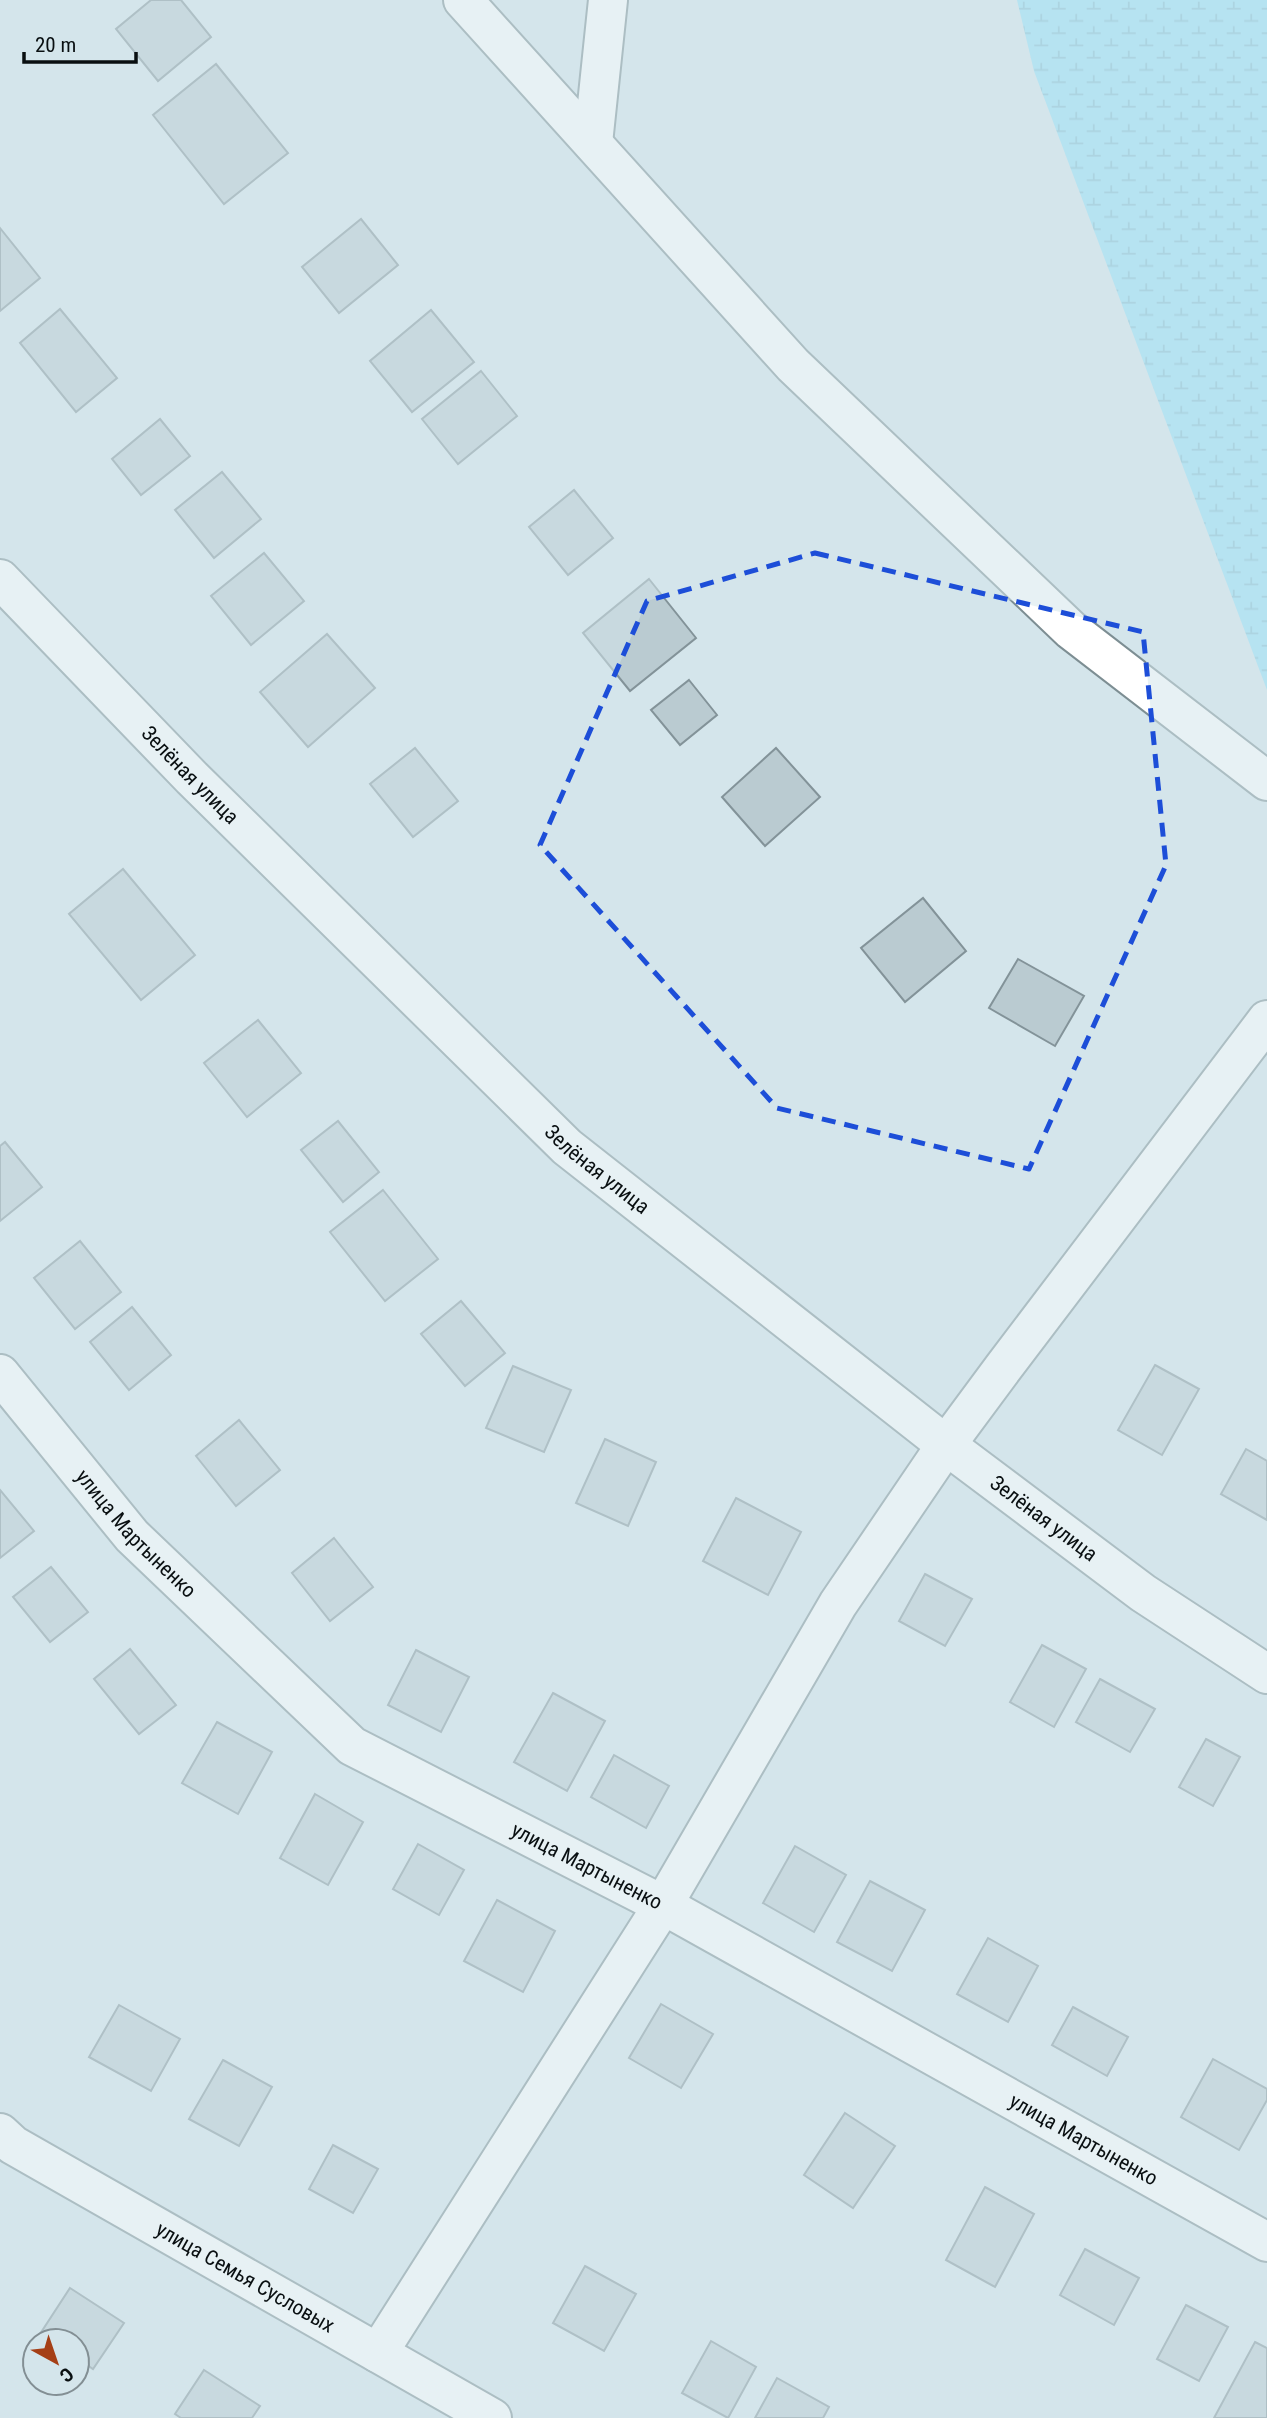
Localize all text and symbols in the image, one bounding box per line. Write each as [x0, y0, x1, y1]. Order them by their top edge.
scale bar [24, 21, 136, 65]
text: 20 m [35, 33, 76, 57]
street label: Зелёная улица [137, 721, 243, 829]
street label: Зелёная улица [540, 1120, 654, 1219]
street label: улица Мартыненко [71, 1465, 201, 1603]
street label: Зелёная улица [985, 1470, 1102, 1566]
street label: улица Мартыненко [508, 1818, 666, 1915]
street label: улица Мартыненко [1005, 2089, 1162, 2191]
street label: улица Семья Сусловых [152, 2217, 339, 2338]
north arrow [21, 2327, 91, 2397]
text: С [55, 2362, 78, 2387]

